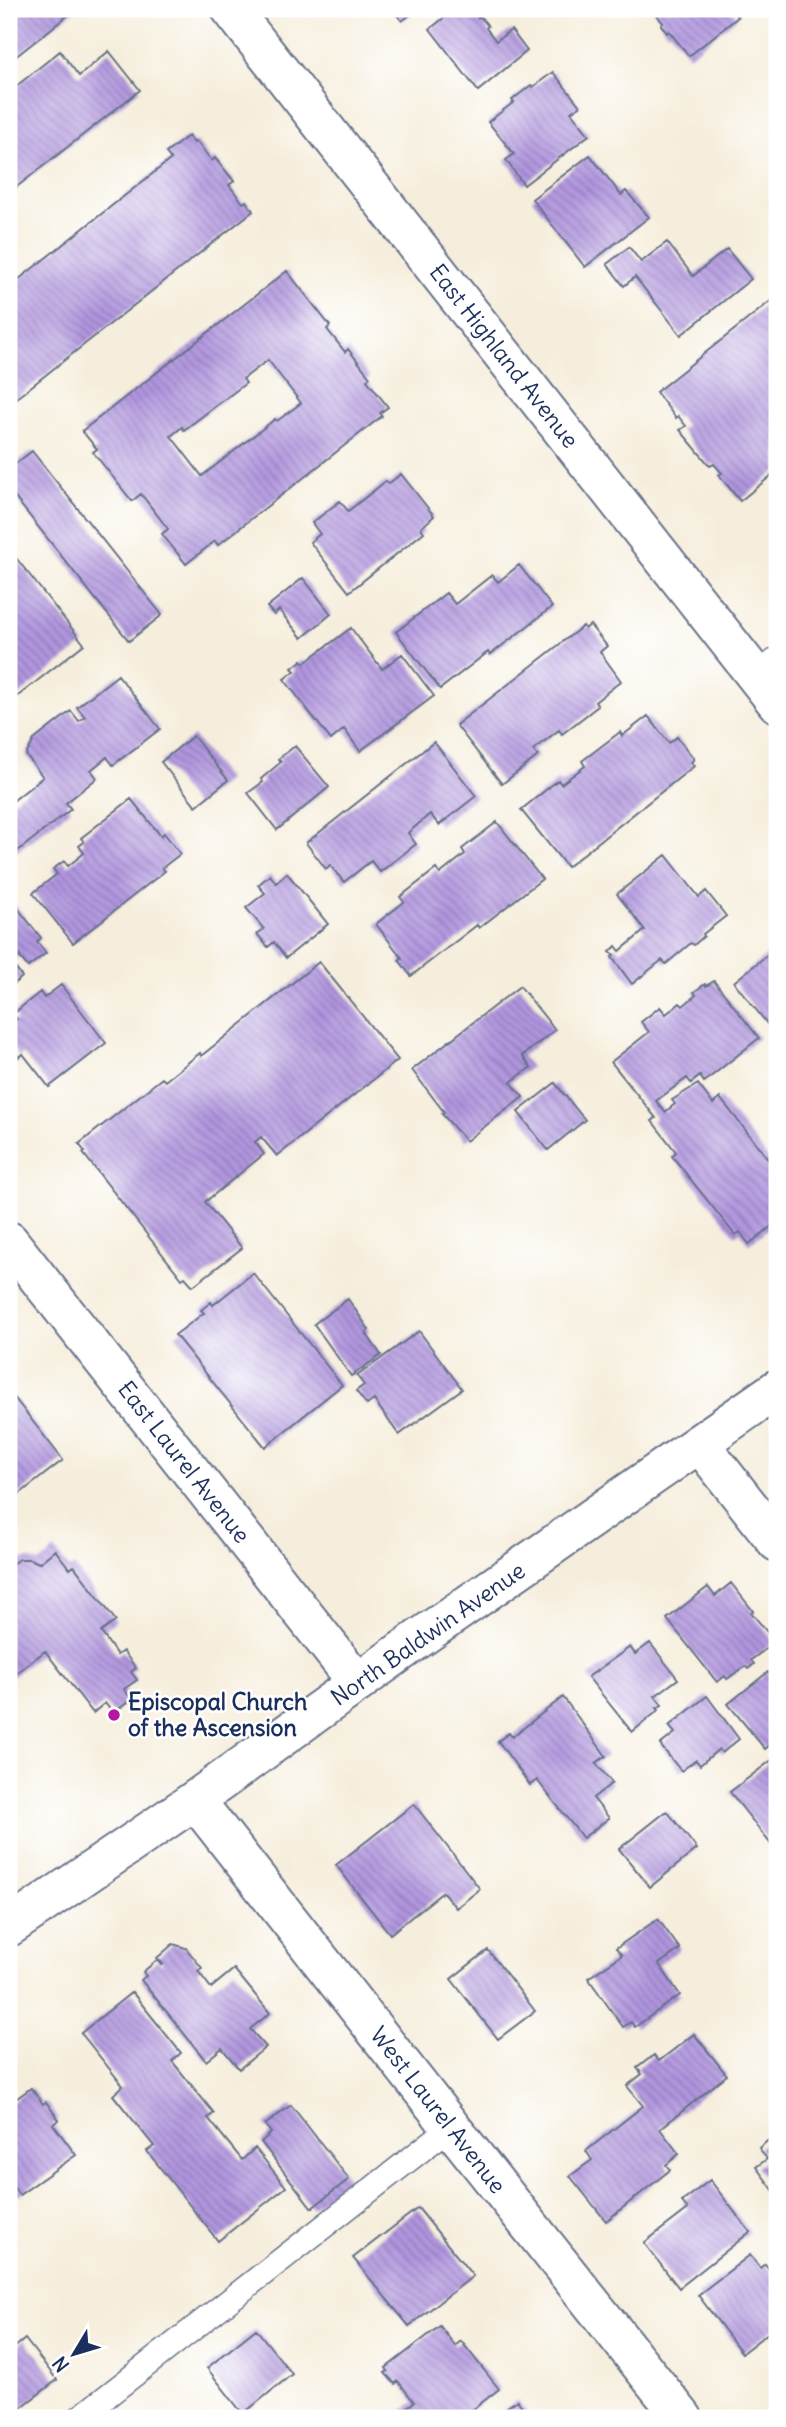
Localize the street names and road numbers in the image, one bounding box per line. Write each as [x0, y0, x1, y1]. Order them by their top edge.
street label: East Highland Avenue [424, 258, 585, 453]
street label: East Laurel Avenue [112, 1375, 257, 1548]
street label: North Baldwin Avenue [325, 1556, 530, 1712]
street label: West Laurel Avenue [364, 2020, 513, 2199]

